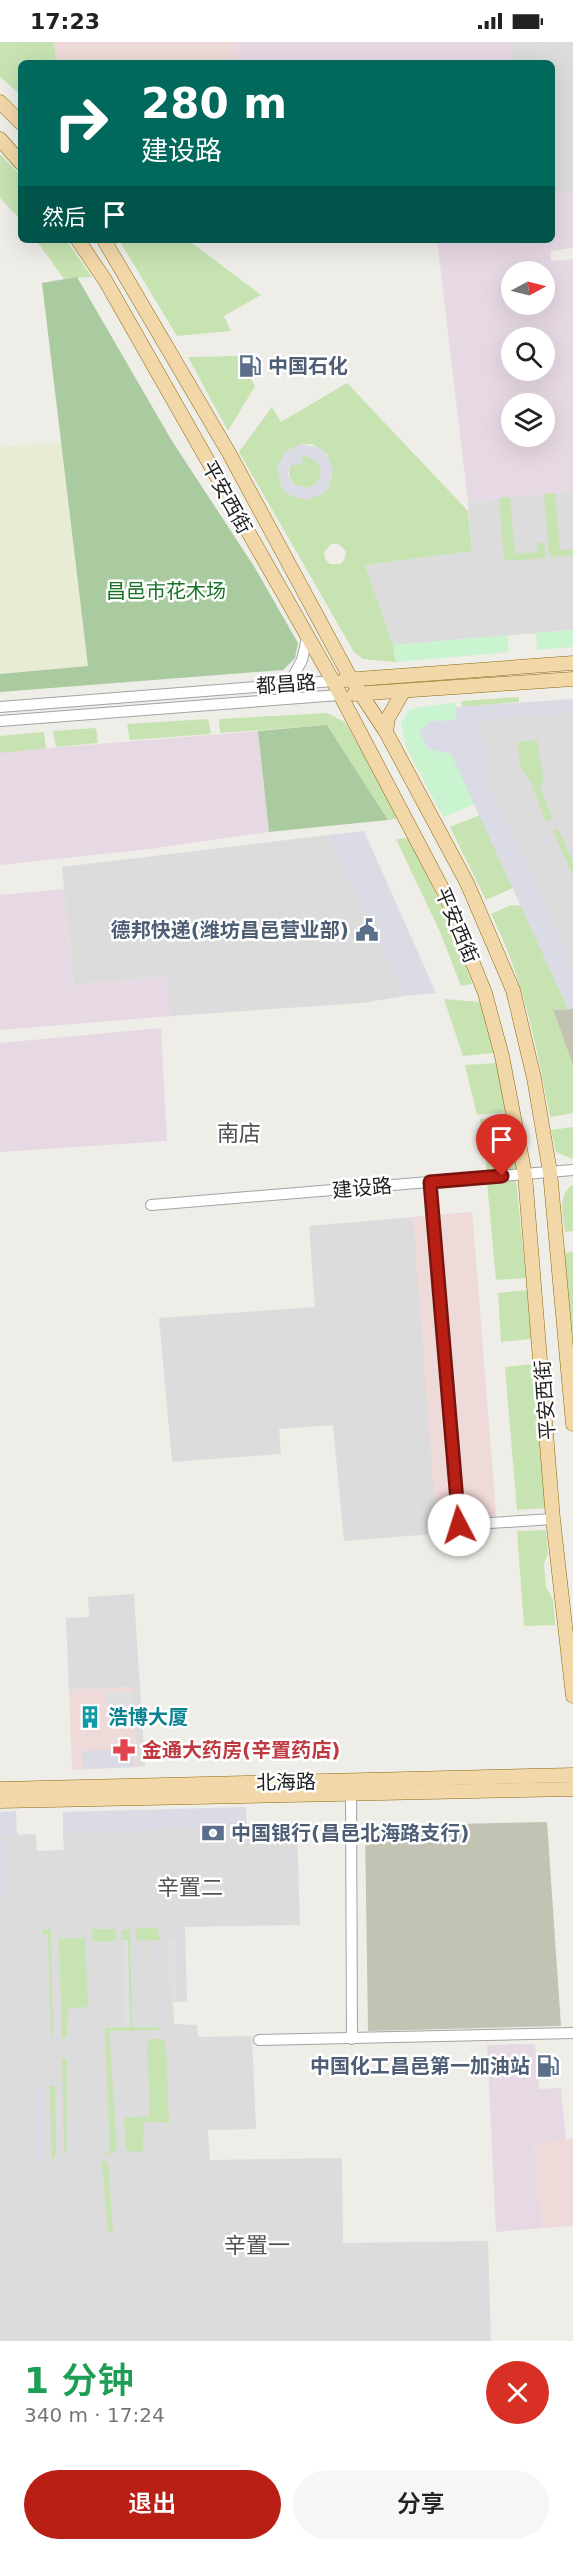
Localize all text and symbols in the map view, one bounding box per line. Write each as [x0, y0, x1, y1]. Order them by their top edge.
text: 17:23 [30, 9, 100, 34]
text: 280 m [141, 79, 287, 128]
icon: right [42, 84, 120, 162]
text: 建设路 [141, 135, 222, 166]
icon: arrive [98, 198, 131, 231]
text: 然后 [42, 205, 86, 230]
north arrow [501, 261, 555, 315]
map controls [501, 261, 555, 447]
button: search [501, 327, 555, 381]
fuel station icon: 中国石化 [237, 353, 263, 379]
place label: 中国石化 [268, 354, 348, 378]
button: layers [501, 393, 555, 447]
street label: 平安西街 [197, 456, 257, 538]
park label: 昌邑市花木场 [106, 579, 226, 603]
street label: 都昌路 [255, 670, 317, 698]
street label: 平安西街 [430, 883, 484, 967]
public building icon: 德邦快递(潍坊昌邑营业部) [354, 917, 380, 943]
place label: 德邦快递(潍坊昌邑营业部) [111, 918, 349, 942]
pin [476, 1114, 527, 1176]
district label: 南店 [217, 1121, 261, 1146]
icon: arrive [485, 1123, 518, 1156]
street label: 建设路 [331, 1173, 393, 1203]
street label: 平安西街 [530, 1359, 560, 1441]
position arrow [427, 1493, 491, 1557]
building icon: 浩博大厦 [77, 1704, 103, 1730]
place label: 浩博大厦 [108, 1705, 188, 1729]
pharmacy icon: 金通大药房(辛置药店) [111, 1737, 137, 1763]
place label: 金通大药房(辛置药店) [142, 1738, 340, 1762]
street label: 北海路 [256, 1769, 316, 1795]
bank icon: 中国银行(昌邑北海路支行) [200, 1820, 226, 1846]
place label: 中国银行(昌邑北海路支行) [231, 1821, 469, 1845]
district label: 辛置二 [157, 1875, 223, 1900]
fuel station icon: 中国化工昌邑第一加油站 [535, 2053, 561, 2079]
place label: 中国化工昌邑第一加油站 [310, 2054, 530, 2078]
district label: 辛置一 [224, 2233, 290, 2258]
text: 1 分钟 [24, 2360, 134, 2401]
button: close [486, 2361, 549, 2424]
text: 340 m · 17:24 [24, 2403, 165, 2427]
button: 退出 [24, 2470, 281, 2539]
button: 分享 [293, 2470, 549, 2539]

